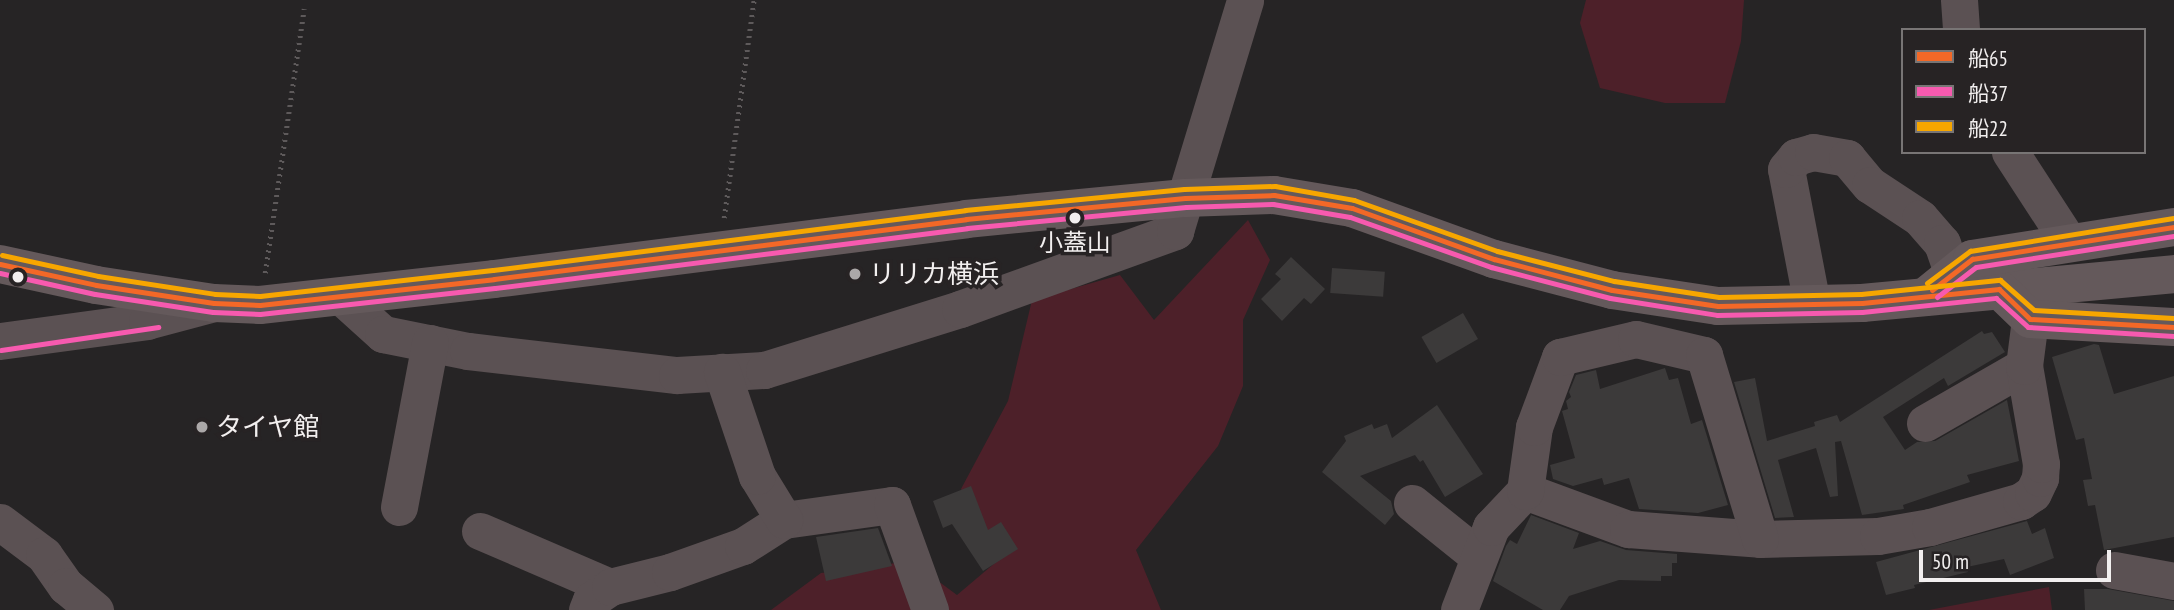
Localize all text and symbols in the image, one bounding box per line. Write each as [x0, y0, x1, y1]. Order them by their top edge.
legend [1901, 28, 2146, 154]
text: 船65 [1968, 45, 2008, 72]
text: 船37 [1968, 80, 2008, 107]
text: 船22 [1968, 115, 2008, 142]
marker: 小蓋山 [1068, 211, 1082, 225]
place label: 小蓋山 [1039, 229, 1111, 257]
place label: リリカ横浜 [869, 258, 999, 290]
marker: リリカ横浜 [847, 266, 863, 282]
unlabelled marker [11, 270, 25, 284]
place label: タイヤ館 [216, 411, 320, 443]
marker: タイヤ館 [194, 419, 210, 435]
scale bar [1922, 536, 2114, 580]
text: 50 m [1932, 548, 1969, 575]

